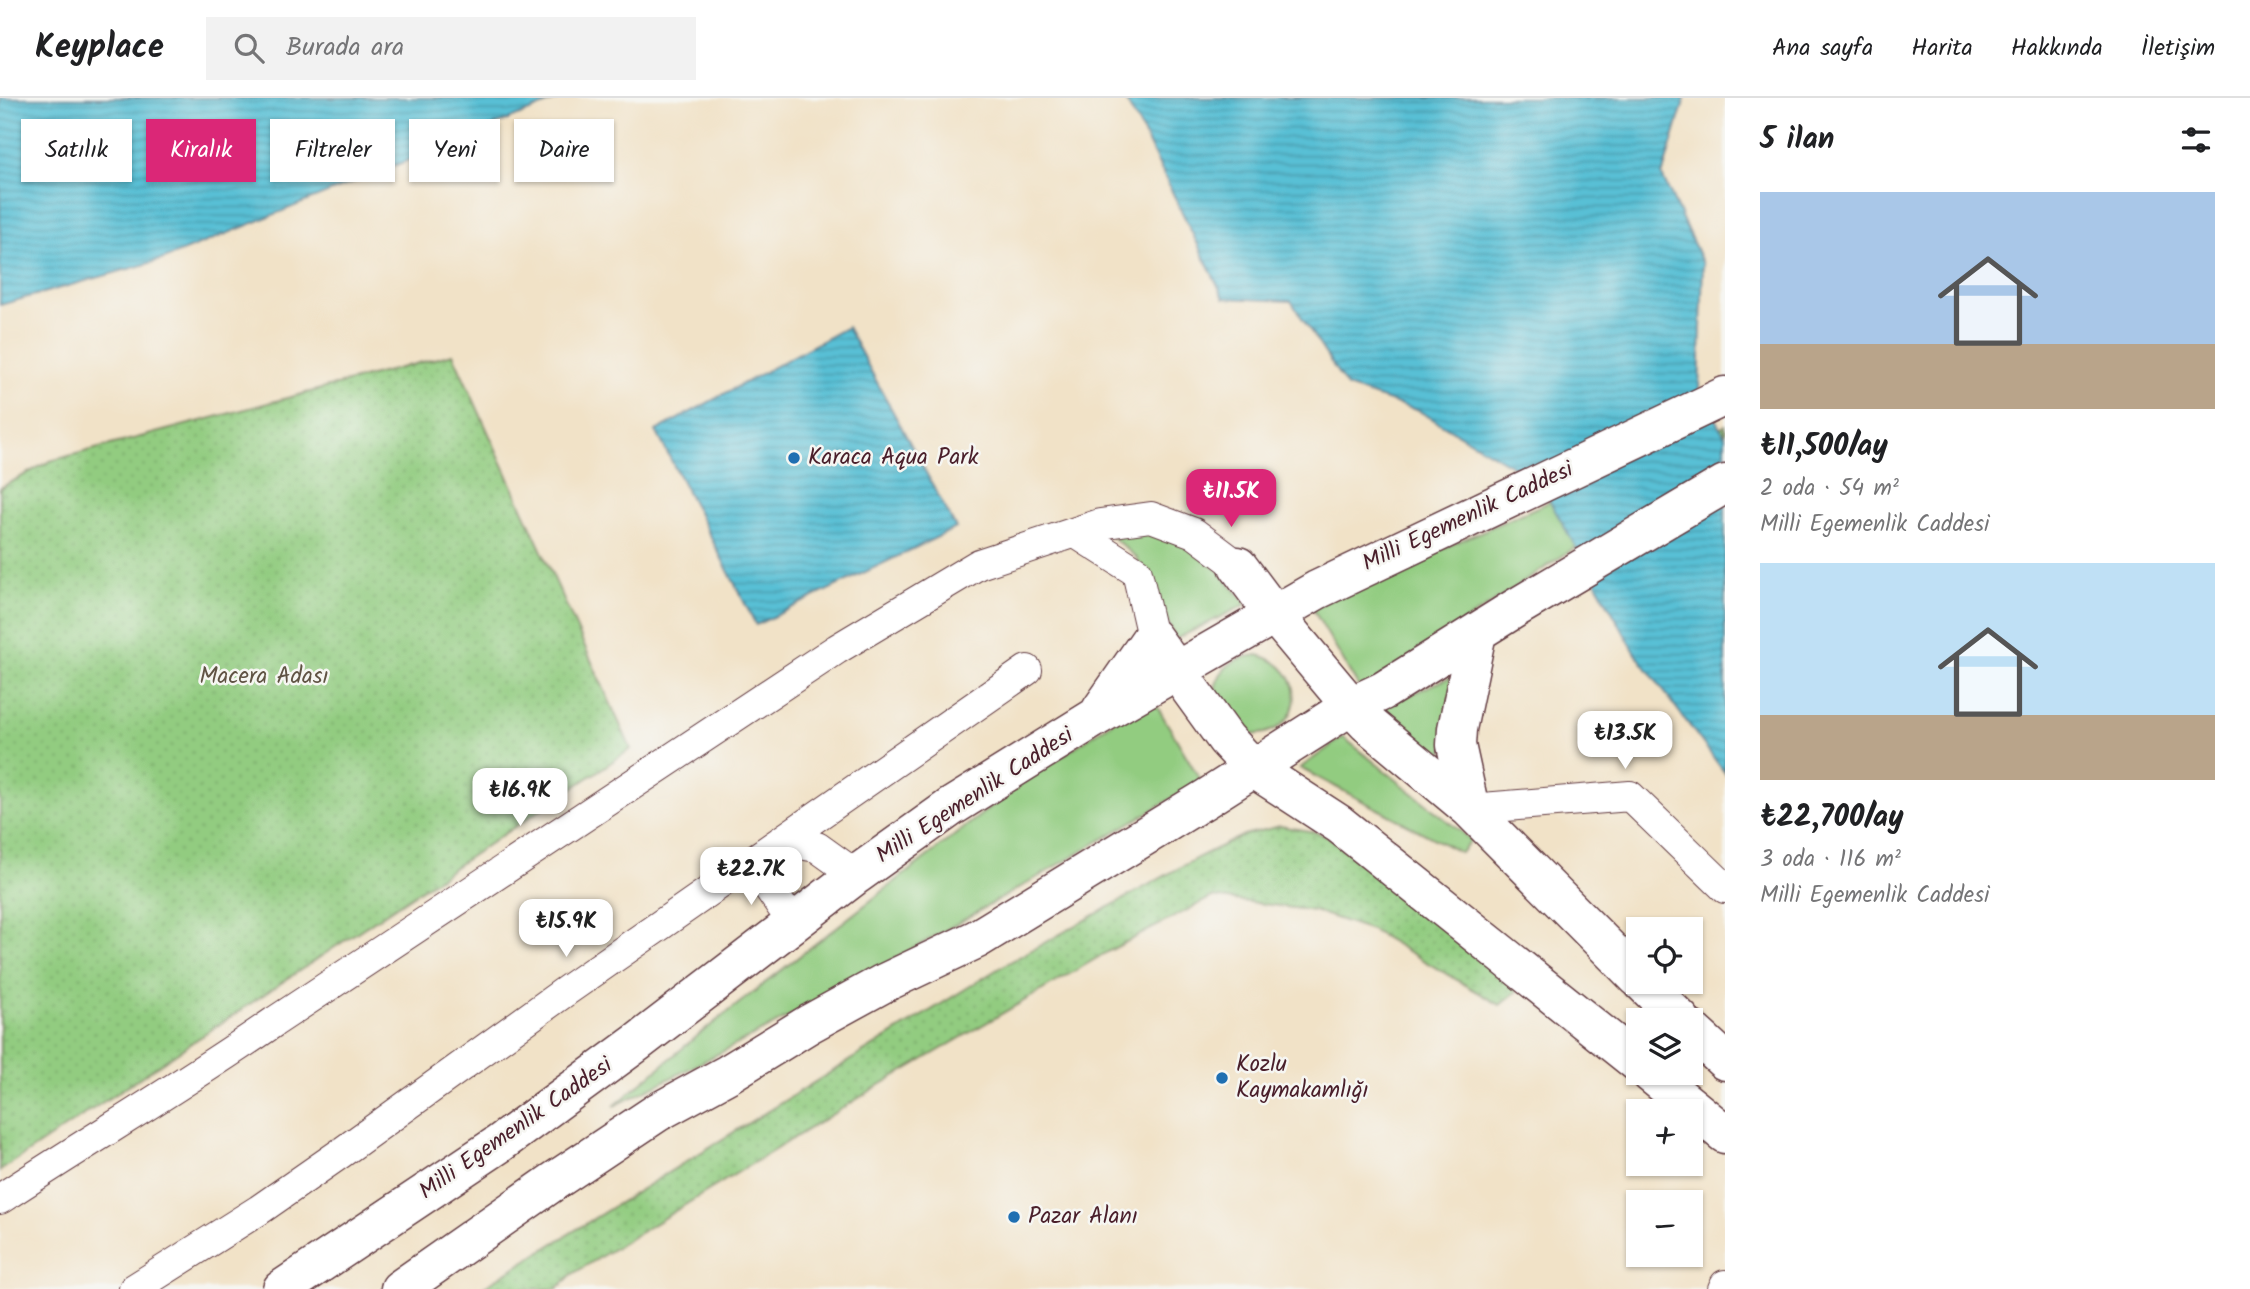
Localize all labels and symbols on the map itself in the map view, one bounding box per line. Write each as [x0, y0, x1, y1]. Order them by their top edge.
place label: Karaca Aqua Park [808, 440, 979, 476]
marker: Karaca Aqua Park [786, 450, 802, 466]
street label: Milli Egemenlik Caddesi [1356, 452, 1581, 582]
pin: ₺11.5K [1174, 470, 1288, 529]
park label: Macera Adası [199, 659, 329, 695]
pin: ₺13.5K [1568, 712, 1682, 771]
street label: Milli Egemenlik Caddesi [869, 718, 1082, 874]
pin: ₺16.9K [463, 768, 577, 828]
pin: ₺22.7K [694, 848, 808, 907]
pin: ₺15.9K [509, 900, 623, 959]
place label: Kozlu Kaymakamlığı [1236, 1047, 1369, 1109]
street label: Milli Egemenlik Caddesi [412, 1048, 622, 1210]
marker: Kozlu Kaymakamlığı [1214, 1070, 1230, 1086]
place label: Pazar Alanı [1028, 1199, 1138, 1235]
marker: Pazar Alanı [1006, 1209, 1022, 1225]

